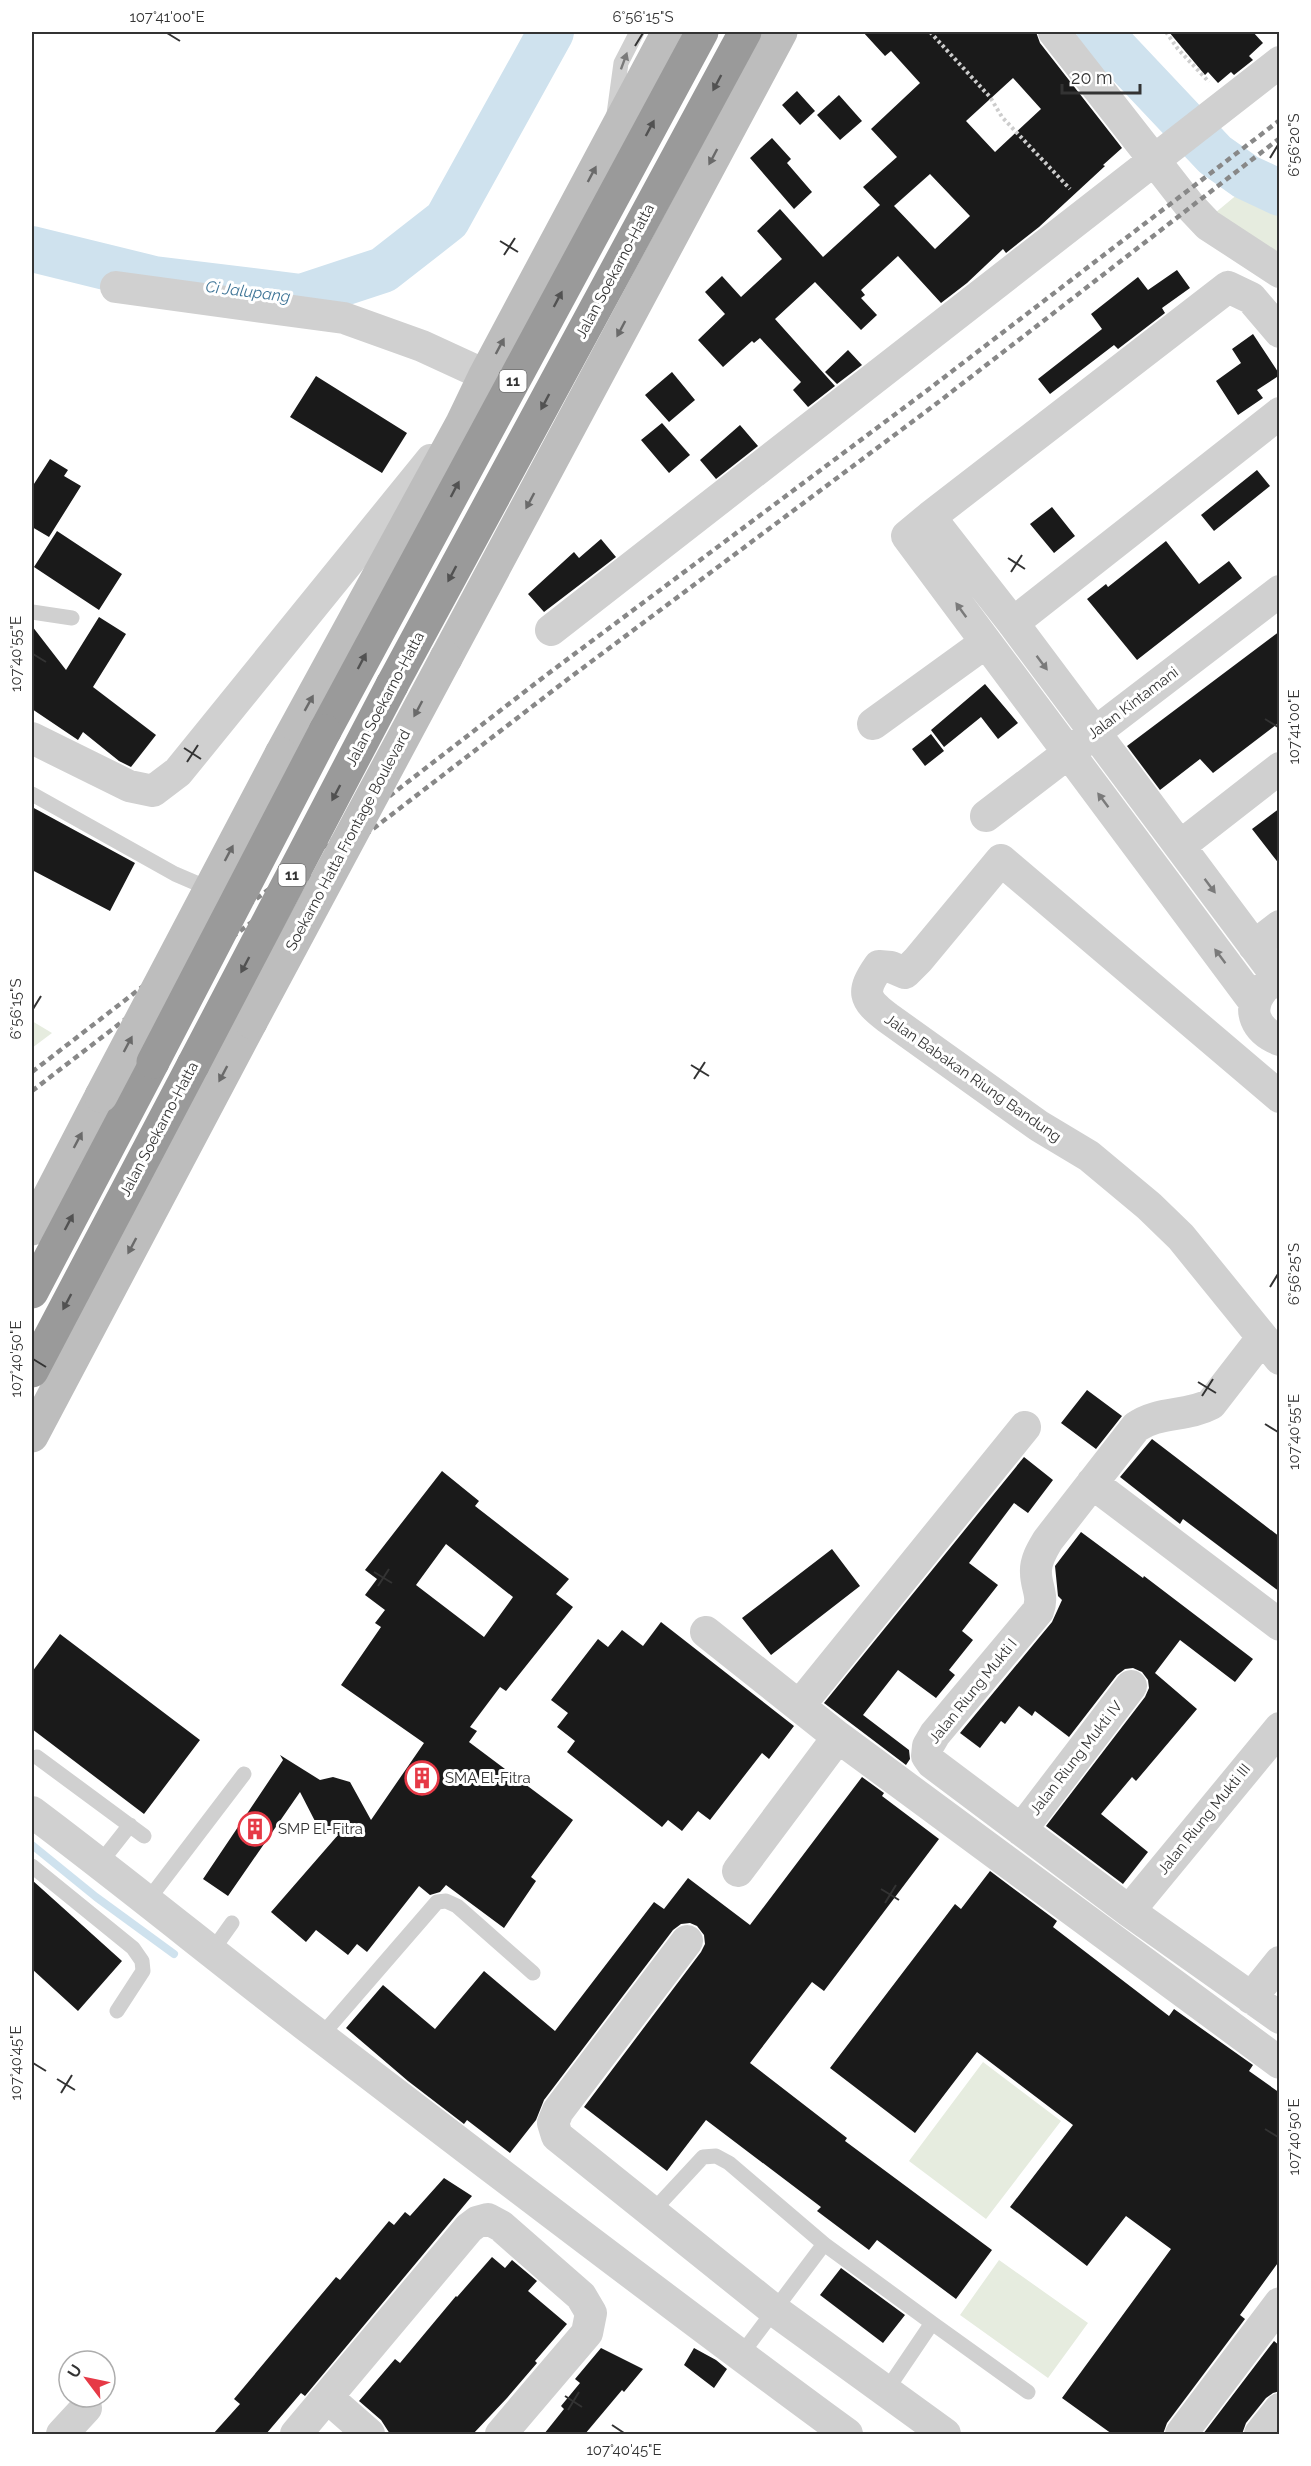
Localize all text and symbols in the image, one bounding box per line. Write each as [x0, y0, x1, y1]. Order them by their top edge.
text: 107°41'00"E [129, 8, 205, 26]
text: 6°56'15"S [613, 8, 674, 26]
one-way arrow [619, 52, 629, 70]
scale bar [1062, 57, 1140, 95]
text: 20 m [1071, 67, 1113, 88]
one-way arrow [712, 75, 722, 92]
text: 6°56'20"S [1285, 113, 1303, 177]
one-way arrow [645, 119, 655, 136]
one-way arrow [708, 149, 718, 166]
one-way arrow [587, 165, 597, 182]
street label: Jalan Soekarno-Hatta [572, 201, 658, 341]
water label: Ci Jalupang [204, 277, 292, 306]
one-way arrow [553, 290, 563, 307]
one-way arrow [616, 321, 626, 338]
one-way arrow [495, 337, 505, 354]
road number: 11 [500, 370, 526, 392]
one-way arrow [540, 394, 550, 411]
one-way arrow [450, 480, 460, 497]
one-way arrow [525, 492, 535, 510]
one-way arrow [447, 566, 457, 583]
one-way arrow [955, 603, 967, 619]
text: 107°40'55"E [7, 616, 25, 692]
street label: Jalan Soekarno-Hatta [342, 629, 428, 769]
one-way arrow [357, 652, 367, 669]
one-way arrow [1036, 655, 1048, 670]
street label: Jalan Kintamani [1084, 663, 1182, 743]
text: 107°41'00"E [1285, 689, 1303, 765]
one-way arrow [304, 694, 314, 711]
one-way arrow [413, 701, 423, 718]
street label: Soekarno Hatta Frontage Boulevard [282, 726, 414, 954]
one-way arrow [331, 784, 341, 801]
one-way arrow [1097, 793, 1109, 809]
one-way arrow [224, 844, 234, 861]
road number: 11 [278, 864, 306, 886]
one-way arrow [1203, 878, 1216, 894]
one-way arrow [1214, 949, 1226, 965]
one-way arrow [240, 957, 250, 974]
text: 6°56'15"S [7, 979, 25, 1040]
street label: Jalan Babakan Riung Bandung [881, 1010, 1065, 1146]
one-way arrow [123, 1035, 133, 1052]
street label: Jalan Soekarno-Hatta [116, 1059, 202, 1199]
one-way arrow [218, 1065, 228, 1082]
one-way arrow [73, 1131, 83, 1148]
one-way arrow [64, 1213, 74, 1230]
one-way arrow [127, 1238, 137, 1255]
text: 6°56'25"S [1285, 1243, 1303, 1305]
one-way arrow [63, 1294, 72, 1311]
text: 107°40'50"E [7, 1320, 25, 1398]
text: 107°40'55"E [1285, 1394, 1303, 1470]
street label: Jalan Riung Mukti I [925, 1635, 1021, 1747]
street label: Jalan Riung Mukti IV [1026, 1697, 1126, 1819]
building icon: SMA El-Fitra [404, 1760, 440, 1796]
street label: Jalan Riung Mukti III [1154, 1760, 1254, 1878]
place label: SMA El-Fitra [445, 1769, 531, 1787]
building icon: SMP El-Fitra [237, 1811, 273, 1847]
place label: SMP El-Fitra [278, 1820, 363, 1838]
text: 107°40'45"E [7, 2025, 25, 2101]
text: 107°40'50"E [1285, 2098, 1303, 2176]
north arrow [57, 2349, 117, 2409]
text: U [63, 2361, 86, 2381]
text: 107°40'45"E [586, 2441, 662, 2459]

